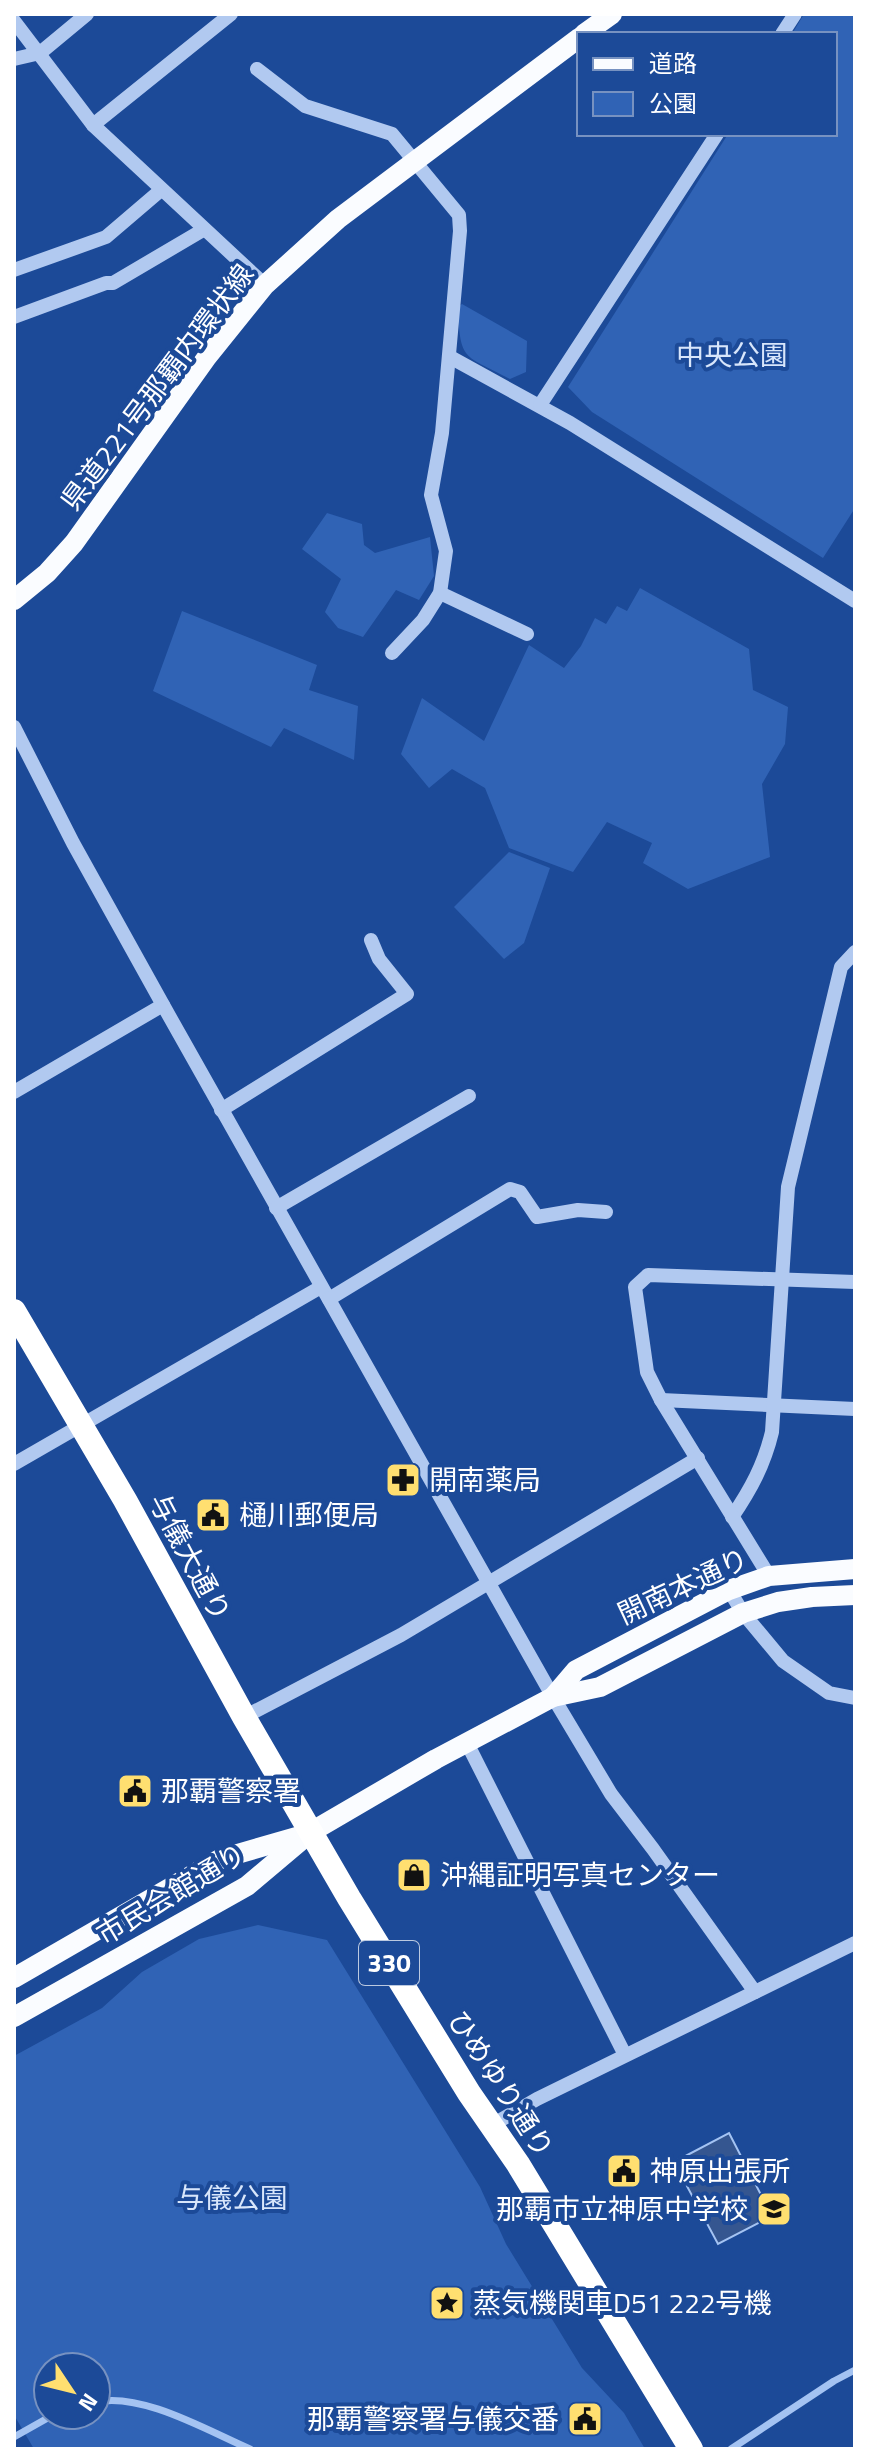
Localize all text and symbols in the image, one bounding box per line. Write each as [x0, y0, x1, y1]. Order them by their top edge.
legend [577, 32, 837, 136]
text: 道路 [649, 45, 697, 81]
text: 公園 [649, 85, 697, 121]
street label: 県道221号那覇内環状線 [49, 254, 264, 519]
park label: 中央公園 [676, 333, 788, 376]
place label: 開南薬局 [429, 1458, 541, 1501]
pharmacy icon: 開南薬局 [384, 1461, 422, 1499]
street label: 与儀大通り [139, 1485, 242, 1629]
place label: 樋川郵便局 [239, 1493, 379, 1536]
public building icon: 樋川郵便局 [194, 1496, 232, 1534]
street label: 開南本通り [610, 1536, 755, 1635]
place label: 那覇警察署 [161, 1769, 301, 1812]
public building icon: 那覇警察署 [116, 1772, 154, 1810]
street label: 市民会館通り [88, 1832, 254, 1955]
place label: 沖縄証明写真センター [440, 1853, 720, 1896]
shop icon: 沖縄証明写真センター [395, 1856, 433, 1894]
road number: 330 [359, 1941, 419, 1985]
street label: ひめゆり通り [438, 2002, 565, 2166]
place label: 神原出張所 [650, 2149, 790, 2192]
public building icon: 神原出張所 [605, 2152, 643, 2190]
park label: 与儀公園 [176, 2176, 288, 2219]
place label: 那覇市立神原中学校 [496, 2187, 748, 2230]
school or university icon: 那覇市立神原中学校 [755, 2190, 793, 2228]
place label: 蒸気機関車D51 222号機 [473, 2281, 772, 2324]
place icon: 蒸気機関車D51 222号機 [428, 2284, 466, 2322]
north arrow [32, 2351, 112, 2431]
text: N [70, 2386, 107, 2418]
place label: 那覇警察署与儀交番 [307, 2397, 559, 2440]
public building icon: 那覇警察署与儀交番 [566, 2400, 604, 2438]

